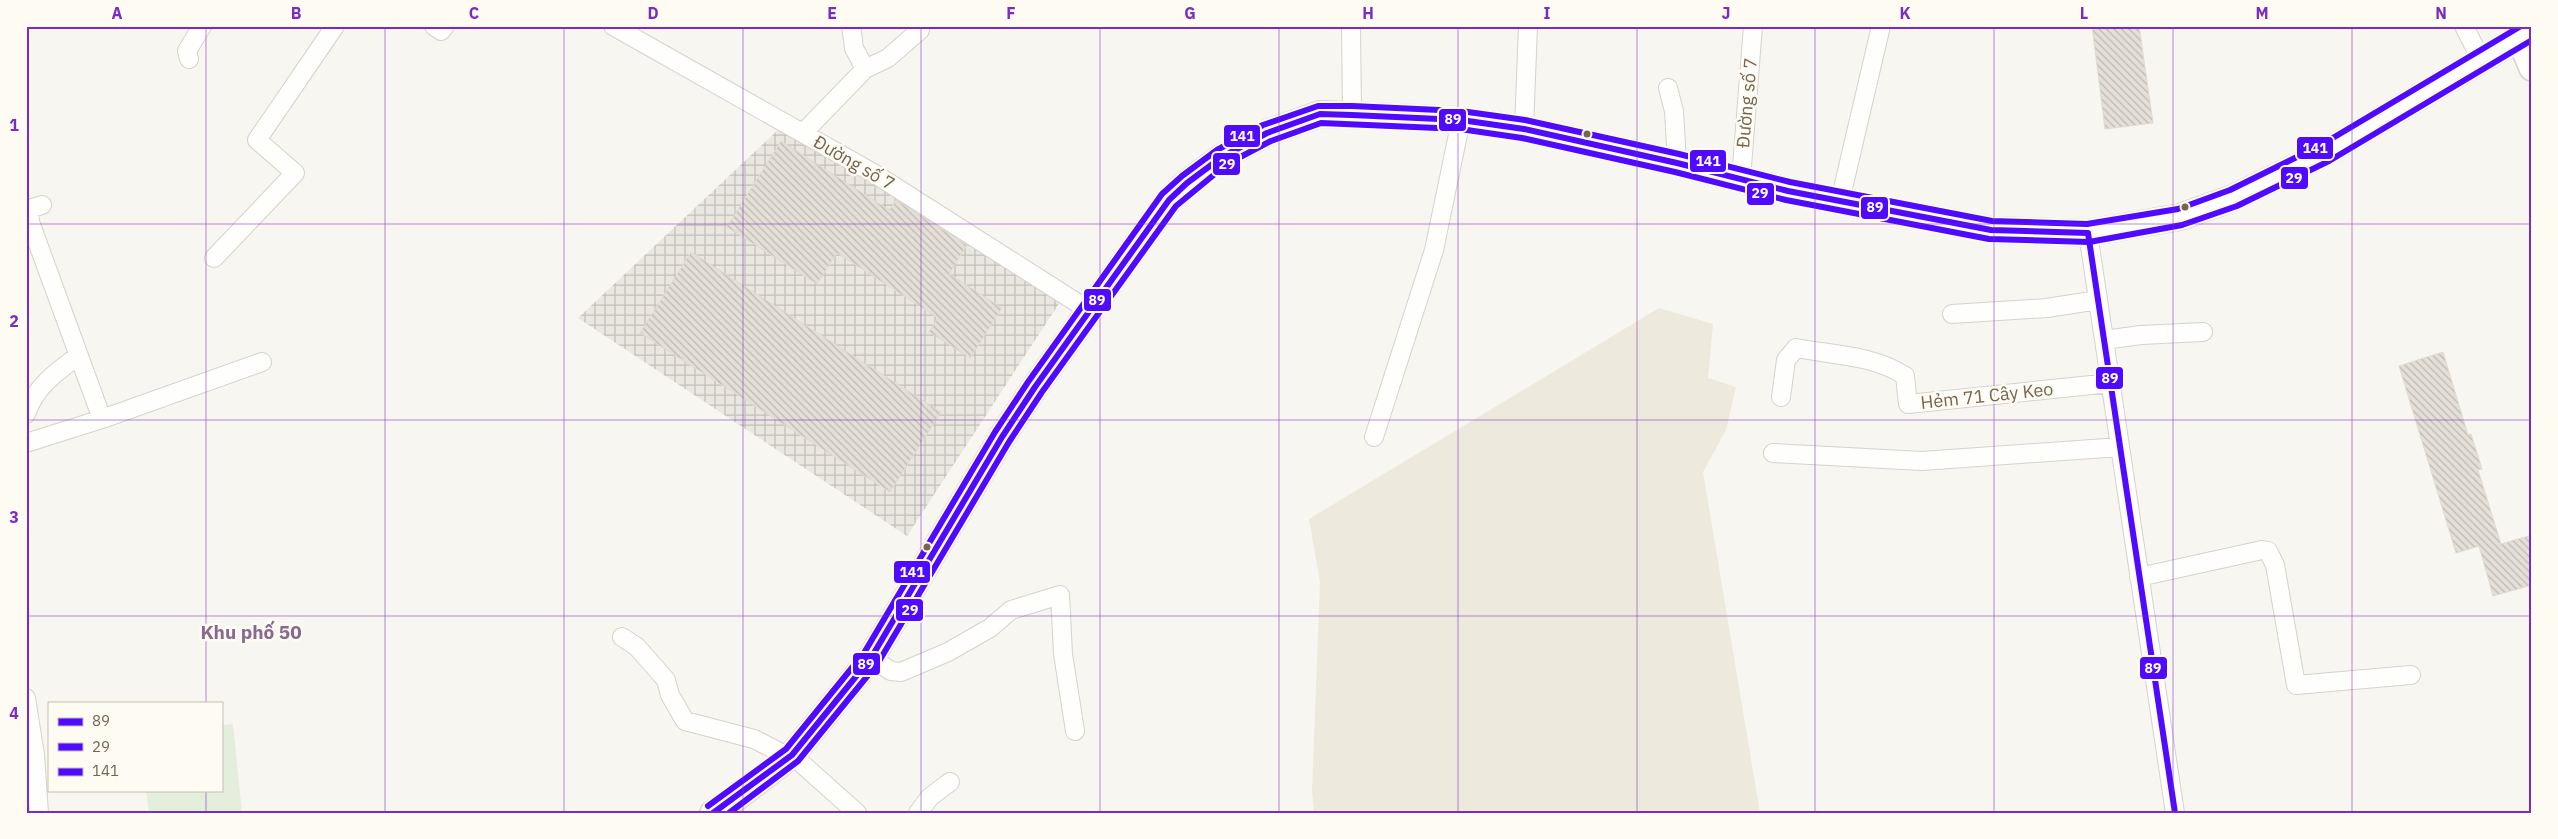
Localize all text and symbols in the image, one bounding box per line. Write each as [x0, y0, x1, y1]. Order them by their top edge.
text: A [112, 3, 123, 23]
text: B [291, 3, 302, 23]
text: C [469, 3, 479, 23]
text: D [647, 3, 659, 23]
text: E [827, 3, 837, 23]
text: F [1006, 3, 1016, 23]
text: G [1184, 3, 1196, 23]
text: H [1362, 3, 1374, 23]
text: I [1544, 3, 1551, 23]
text: J [1722, 3, 1730, 23]
text: K [1899, 3, 1911, 23]
text: L [2080, 3, 2088, 23]
text: M [2255, 3, 2269, 23]
text: N [2435, 3, 2447, 23]
street label: Đường số 7 [1731, 57, 1762, 149]
line badge: 89 [1438, 108, 1467, 132]
text: 89 [1445, 110, 1461, 128]
text: 1 [9, 115, 19, 135]
line badge: 141 [1223, 124, 1261, 148]
text: 141 [1229, 127, 1255, 145]
unlabelled marker [1582, 129, 1592, 139]
street label: Đường số 7 [809, 130, 899, 195]
line badge: 141 [2296, 136, 2334, 160]
text: 141 [2302, 139, 2328, 157]
line badge: 141 [1689, 149, 1727, 173]
line badge: 29 [1212, 152, 1241, 176]
text: 141 [1695, 152, 1721, 170]
text: 29 [1219, 155, 1235, 173]
line badge: 29 [2280, 166, 2309, 190]
text: 29 [2286, 169, 2302, 187]
line badge: 29 [1746, 182, 1775, 206]
text: 29 [1752, 184, 1768, 202]
line badge: 89 [1860, 196, 1889, 220]
text: 89 [1867, 198, 1883, 216]
unlabelled marker [2180, 202, 2190, 212]
line badge: 89 [1083, 288, 1112, 312]
text: 89 [1089, 291, 1105, 309]
text: 2 [9, 311, 19, 331]
line badge: 89 [2095, 366, 2124, 390]
text: 89 [2102, 369, 2118, 387]
street label: Hẻm 71 Cây Keo [1919, 377, 2054, 414]
text: 3 [9, 507, 19, 527]
unlabelled marker [922, 542, 932, 552]
line badge: 141 [893, 560, 931, 584]
text: 141 [899, 563, 925, 581]
line badge: 29 [895, 598, 924, 622]
text: 29 [902, 601, 918, 619]
district label: Khu phố 50 [200, 620, 302, 644]
line badge: 89 [852, 652, 881, 676]
text: 89 [858, 655, 874, 673]
line badge: 89 [2139, 656, 2168, 680]
text: 89 [2145, 659, 2161, 677]
legend [48, 702, 222, 792]
text: 4 [9, 703, 19, 723]
text: 89 [92, 711, 110, 730]
text: 29 [92, 737, 110, 756]
text: 141 [92, 761, 119, 780]

